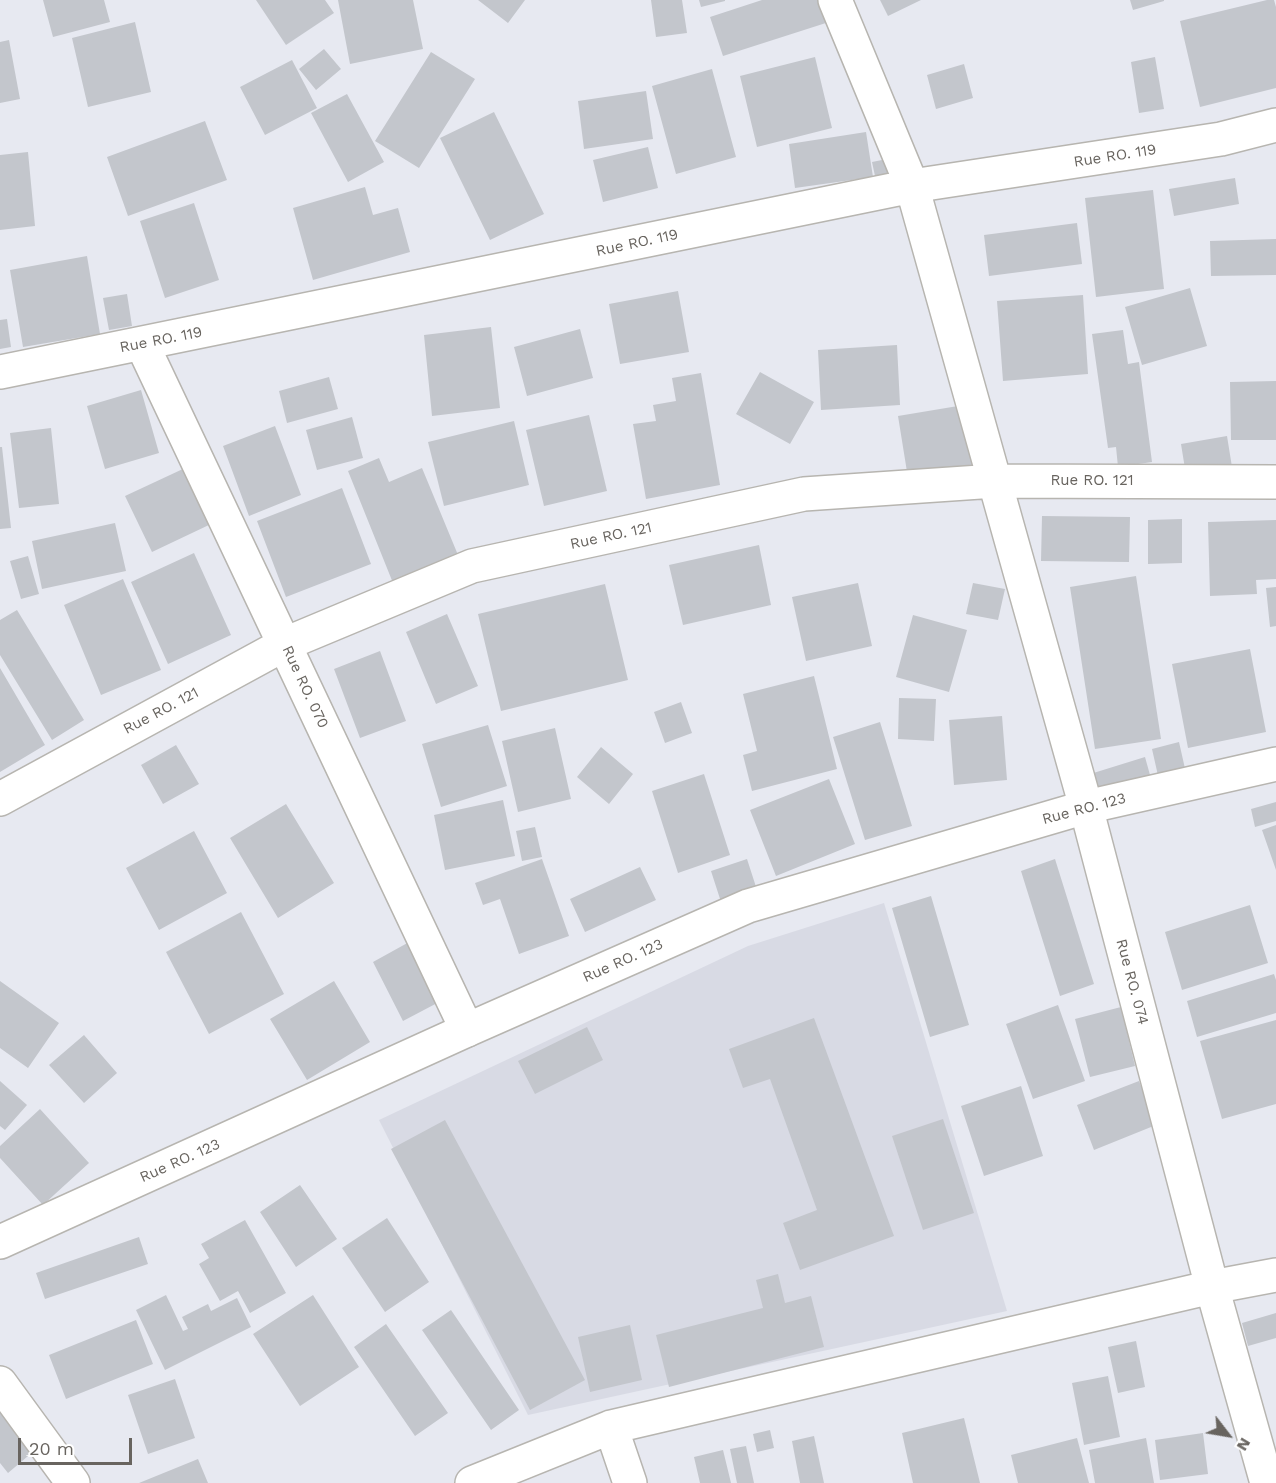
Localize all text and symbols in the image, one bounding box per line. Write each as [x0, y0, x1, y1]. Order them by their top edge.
street label: Rue RO. 119 [1072, 141, 1158, 171]
street label: Rue RO. 119 [594, 226, 680, 260]
street label: Rue RO. 119 [118, 323, 204, 357]
street label: Rue RO. 121 [1050, 472, 1134, 490]
street label: Rue RO. 121 [569, 519, 653, 553]
street label: Rue RO. 070 [278, 643, 332, 731]
street label: Rue RO. 121 [120, 684, 202, 738]
street label: Rue RO. 123 [1040, 789, 1128, 829]
street label: Rue RO. 123 [580, 935, 666, 987]
street label: Rue RO. 074 [1112, 937, 1152, 1027]
street label: Rue RO. 123 [137, 1135, 223, 1187]
north arrow [1198, 1405, 1258, 1465]
scale bar [21, 1426, 135, 1464]
text: N [1233, 1435, 1255, 1454]
text: 20 m [29, 1438, 74, 1459]

